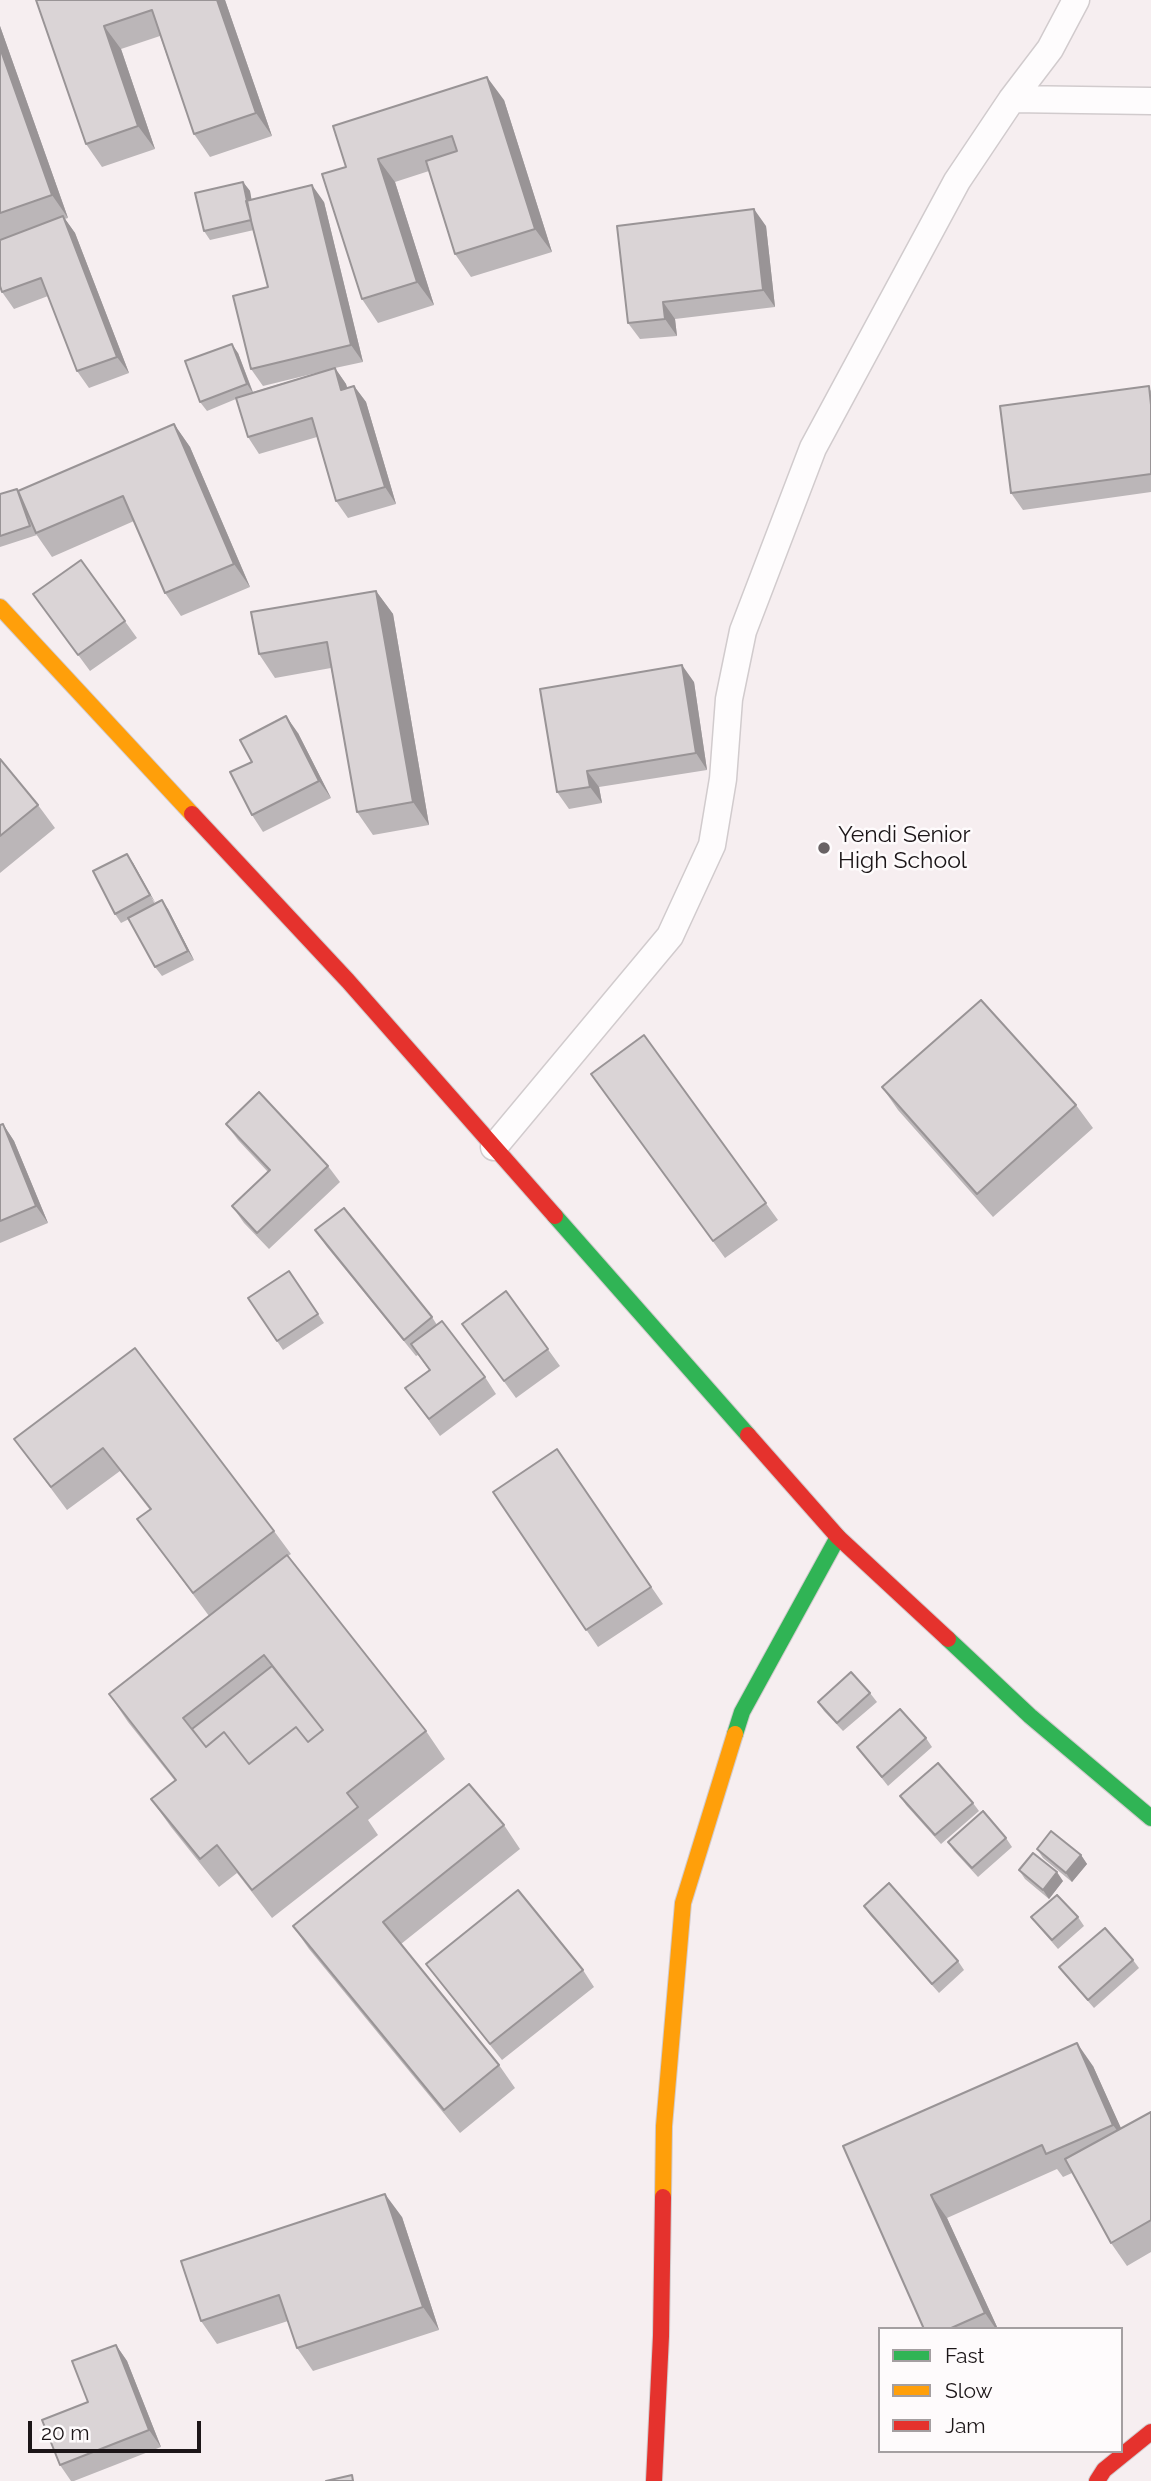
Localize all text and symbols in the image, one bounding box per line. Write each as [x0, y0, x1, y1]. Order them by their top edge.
place label: Yendi Senior High School [838, 821, 971, 875]
marker: Yendi Senior High School [816, 840, 832, 856]
legend [878, 2327, 1123, 2453]
text: Fast [945, 2343, 985, 2368]
text: Slow [945, 2378, 993, 2403]
scale bar [32, 2408, 205, 2452]
text: Jam [945, 2413, 986, 2438]
text: 20 m [41, 2420, 89, 2445]

